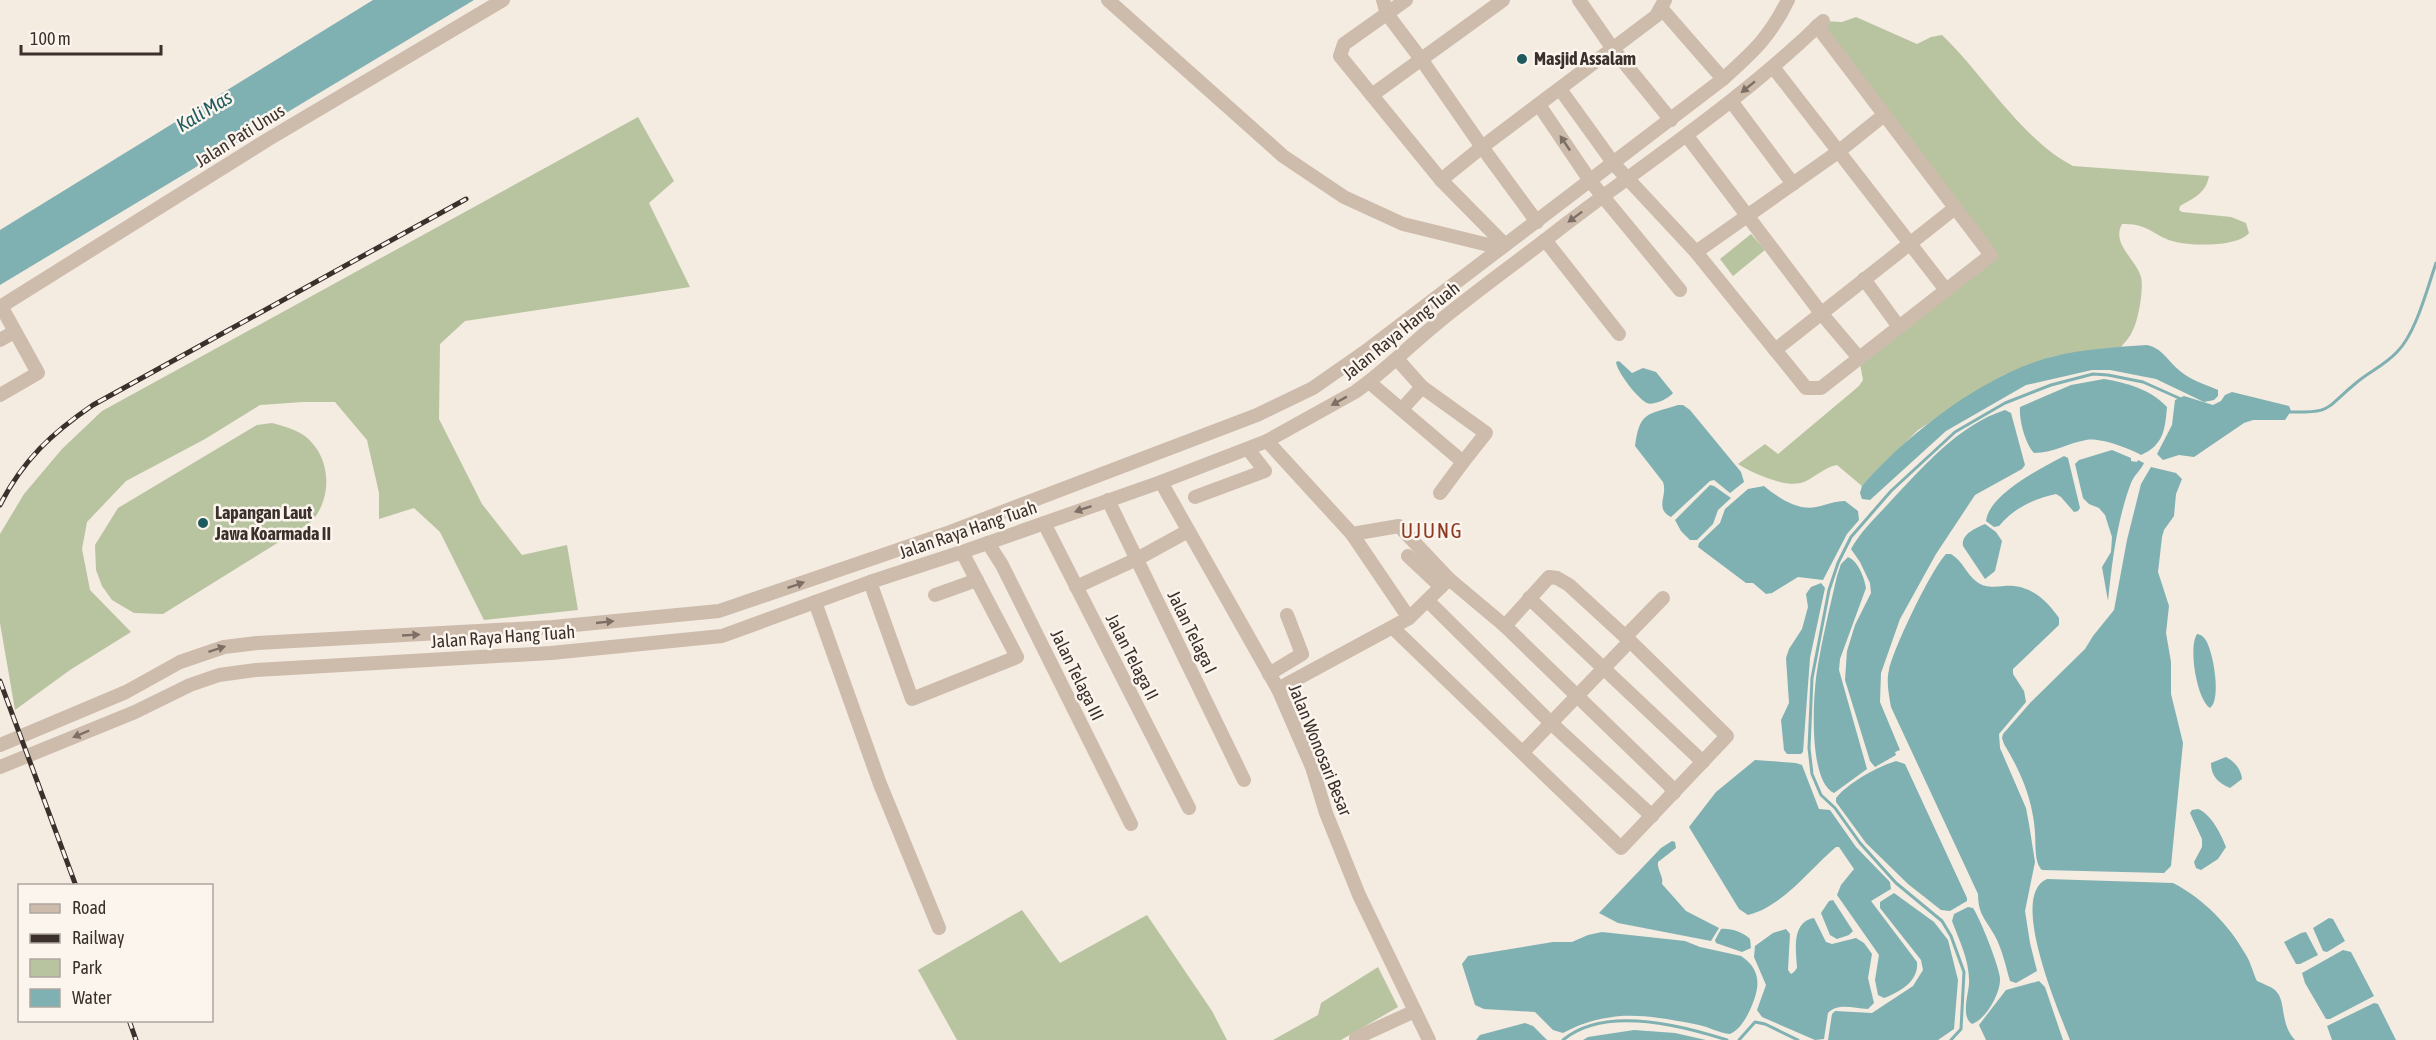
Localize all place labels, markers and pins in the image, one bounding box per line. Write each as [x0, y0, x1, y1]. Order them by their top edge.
place label: Masjid Assalam [1534, 48, 1636, 69]
marker: Masjid Assalam [1515, 52, 1529, 66]
place label: Lapangan Laut Jawa Koarmada II [214, 502, 331, 544]
marker: Lapangan Laut Jawa Koarmada II [196, 516, 210, 530]

